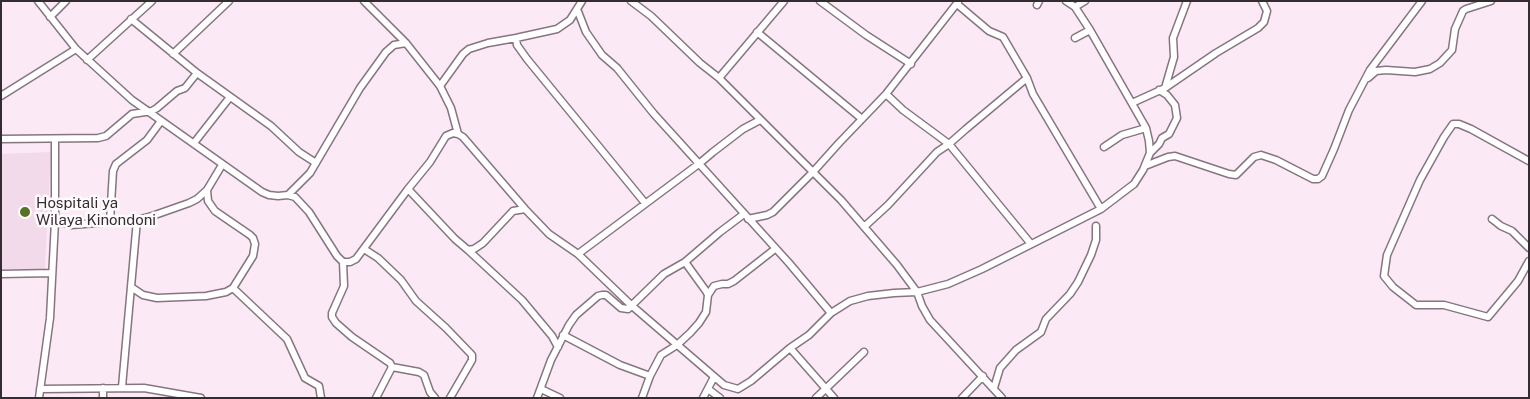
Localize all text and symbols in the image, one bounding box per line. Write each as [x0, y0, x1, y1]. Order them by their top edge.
place label: Hospitali ya Wilaya Kinondoni [36, 194, 156, 229]
marker: Hospitali ya Wilaya Kinondoni [18, 205, 32, 219]

